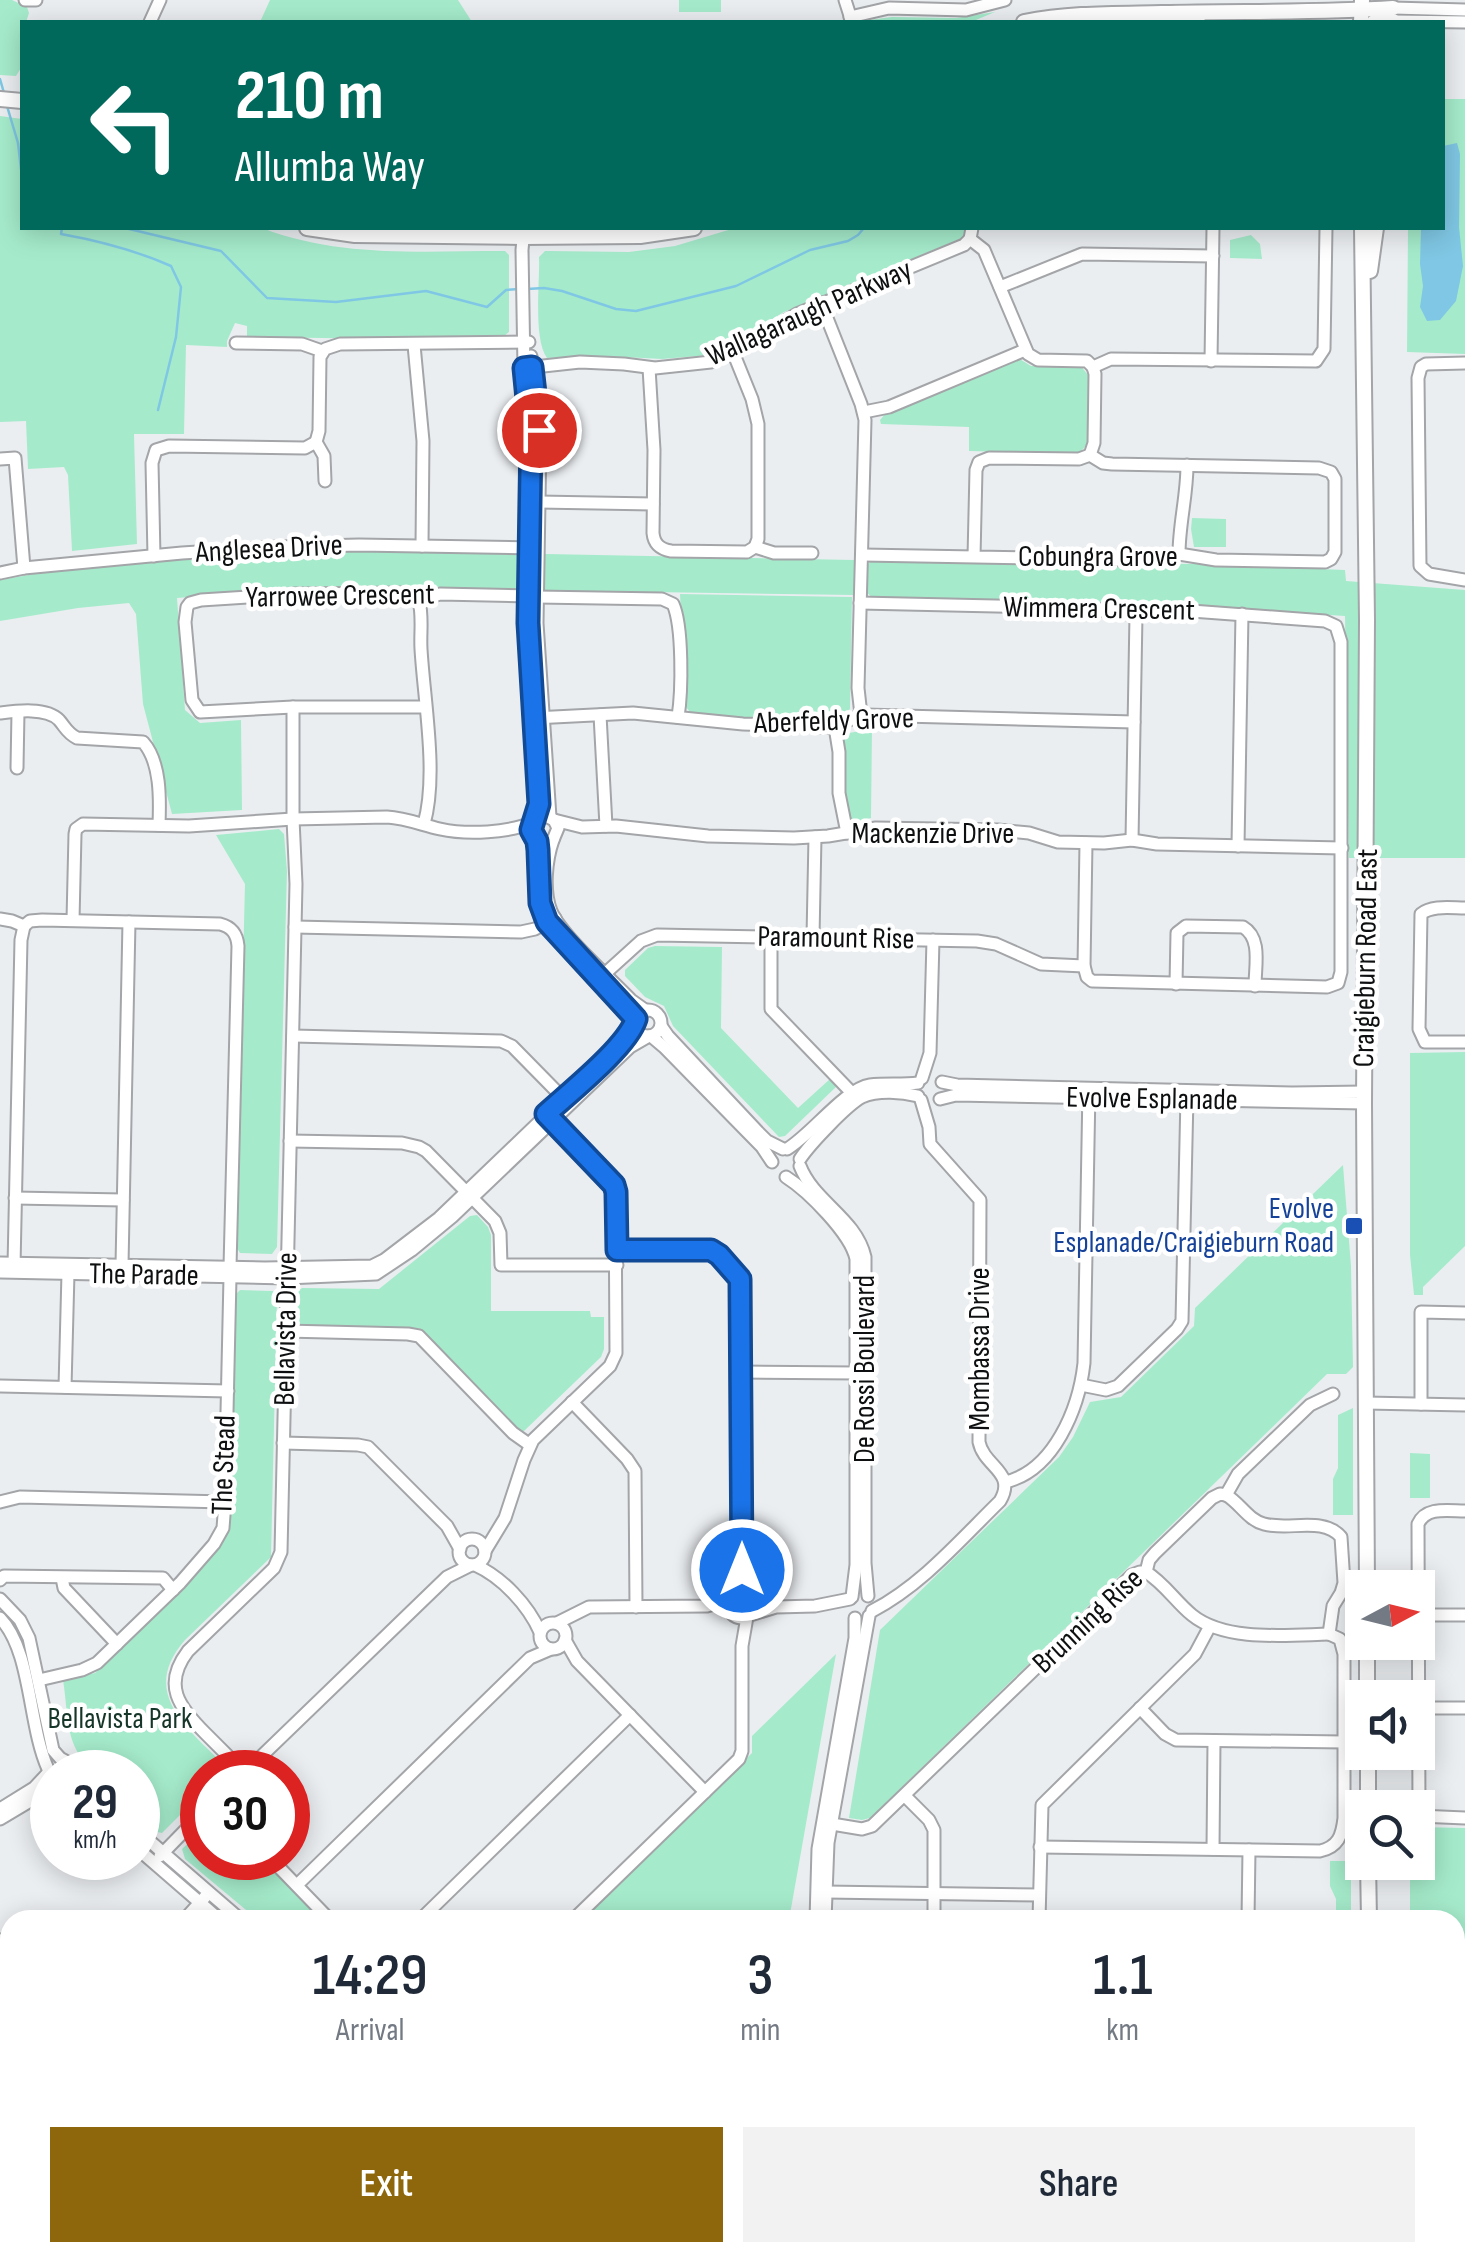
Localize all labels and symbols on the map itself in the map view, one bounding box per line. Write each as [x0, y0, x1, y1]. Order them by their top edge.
street label: Wallagaraugh Parkway [701, 251, 918, 374]
pin [497, 388, 582, 473]
street label: Anglesea Drive [193, 527, 344, 571]
street label: Cobungra Grove [1018, 539, 1178, 575]
street label: Yarrowee Crescent [245, 576, 435, 616]
street label: Wimmera Crescent [1003, 589, 1195, 629]
street label: Aberfeldy Grove [752, 700, 915, 742]
street label: Mackenzie Drive [852, 816, 1014, 852]
street label: Craigieburn Road East [1346, 848, 1386, 1068]
street label: Paramount Rise [757, 919, 915, 957]
street label: Evolve Esplanade [1066, 1080, 1238, 1118]
place label: Evolve Esplanade/Craigieburn Road [1053, 1191, 1334, 1261]
marker: Evolve Esplanade/Craigieburn Road [1343, 1215, 1365, 1237]
street label: Bellavista Drive [267, 1252, 305, 1406]
street label: The Parade [89, 1256, 199, 1294]
street label: Mombassa Drive [962, 1267, 998, 1431]
street label: De Rossi Boulevard [847, 1275, 883, 1463]
street label: The Stead [204, 1415, 244, 1515]
position arrow [690, 1518, 794, 1622]
street label: Brunning Rise [1025, 1561, 1151, 1681]
north arrow [1345, 1570, 1435, 1660]
park label: Bellavista Park [47, 1701, 193, 1737]
speed limit sign: 30 [180, 1750, 310, 1880]

